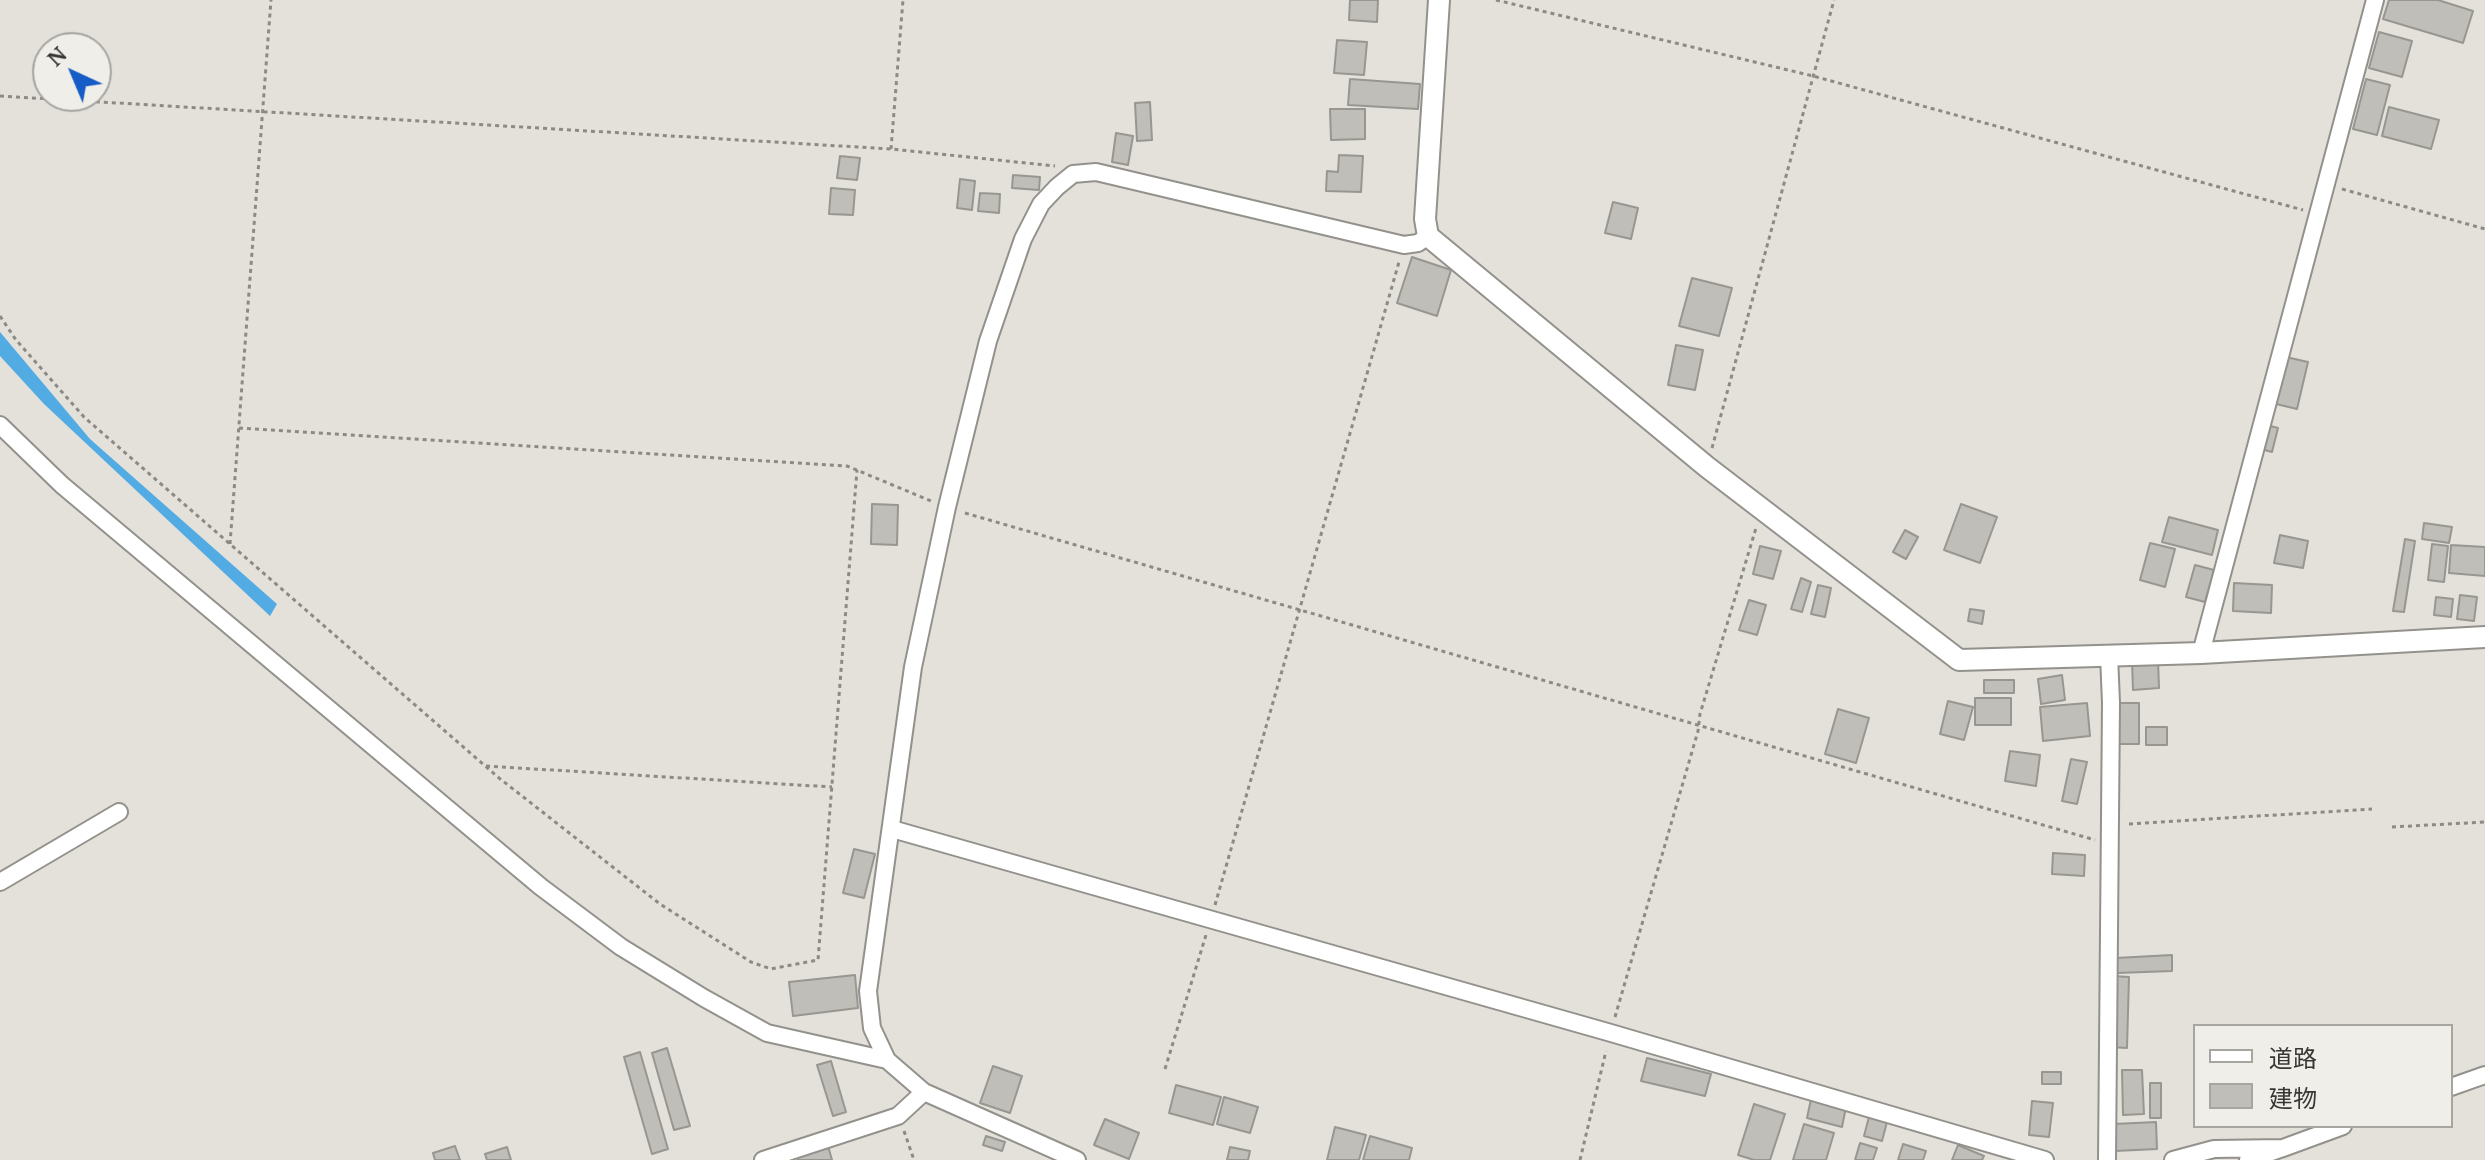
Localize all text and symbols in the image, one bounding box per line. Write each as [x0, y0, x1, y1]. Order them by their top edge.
north arrow [32, 32, 112, 112]
text: N [40, 40, 72, 72]
legend [2193, 1024, 2453, 1128]
text: 道路 [2269, 1042, 2317, 1074]
text: 建物 [2269, 1082, 2317, 1114]

